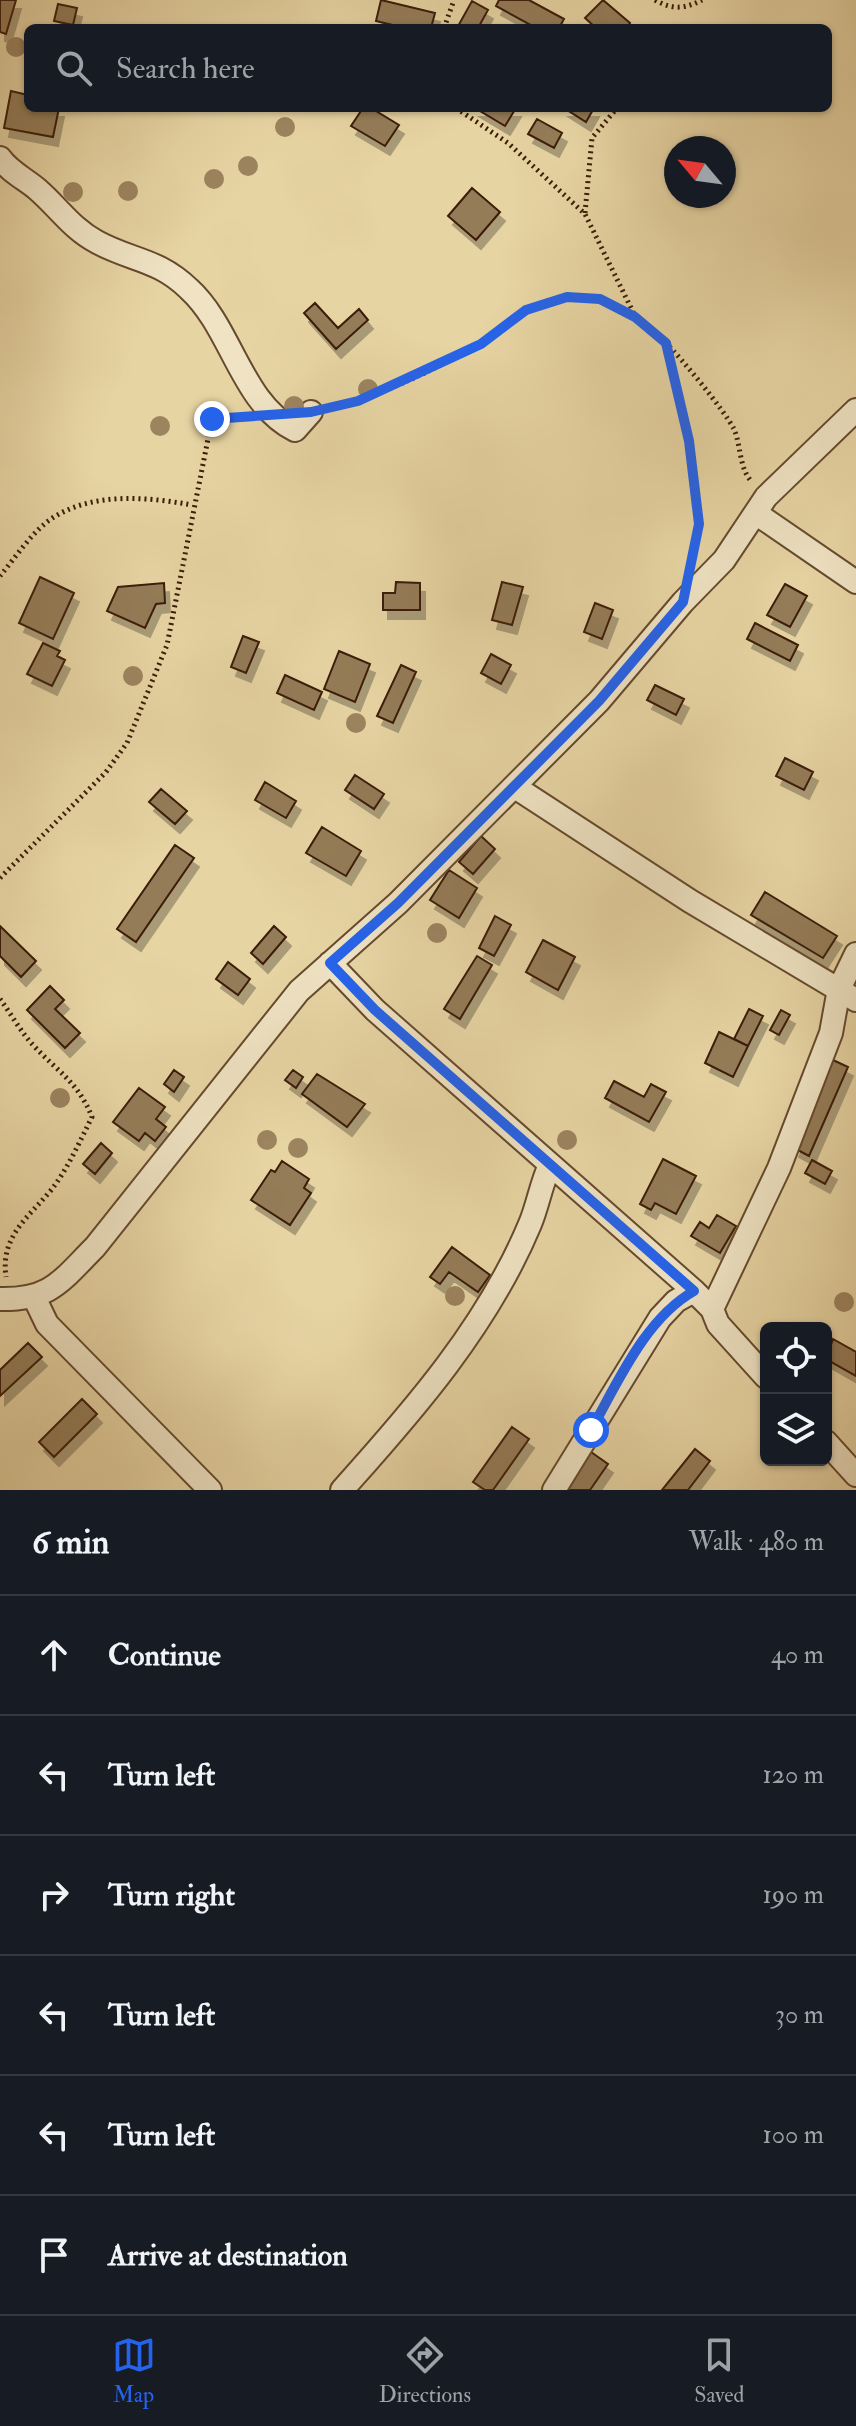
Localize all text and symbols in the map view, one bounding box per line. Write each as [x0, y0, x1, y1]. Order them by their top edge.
search box [24, 24, 832, 112]
icon: search [52, 46, 96, 90]
text: Search here [116, 50, 255, 87]
north arrow [664, 136, 736, 208]
route end [194, 401, 230, 437]
map controls [760, 1322, 832, 1466]
button: locate [760, 1322, 832, 1394]
button: layers [760, 1394, 832, 1466]
route start [573, 1412, 609, 1448]
text: 6 min [32, 1521, 109, 1564]
text: Walk · 480 m [689, 1526, 824, 1558]
icon: ahead [32, 1633, 76, 1677]
text: Continue [108, 1637, 221, 1674]
text: 40 m [771, 1639, 824, 1671]
icon: left [32, 1753, 76, 1797]
text: Turn left [108, 1757, 215, 1794]
text: 120 m [763, 1759, 824, 1791]
icon: right [32, 1873, 76, 1917]
text: Turn right [108, 1877, 235, 1914]
text: 190 m [763, 1879, 824, 1911]
icon: left [32, 1993, 76, 2037]
text: Turn left [108, 1997, 215, 2034]
text: 30 m [775, 1999, 824, 2031]
icon: left [32, 2113, 76, 2157]
text: Turn left [108, 2117, 215, 2154]
text: 100 m [763, 2119, 824, 2151]
icon: arrive [32, 2233, 76, 2277]
text: Arrive at destination [108, 2237, 348, 2274]
tab: Map [112, 2333, 156, 2409]
tab: Directions [379, 2333, 471, 2409]
tab: Saved [694, 2333, 744, 2409]

